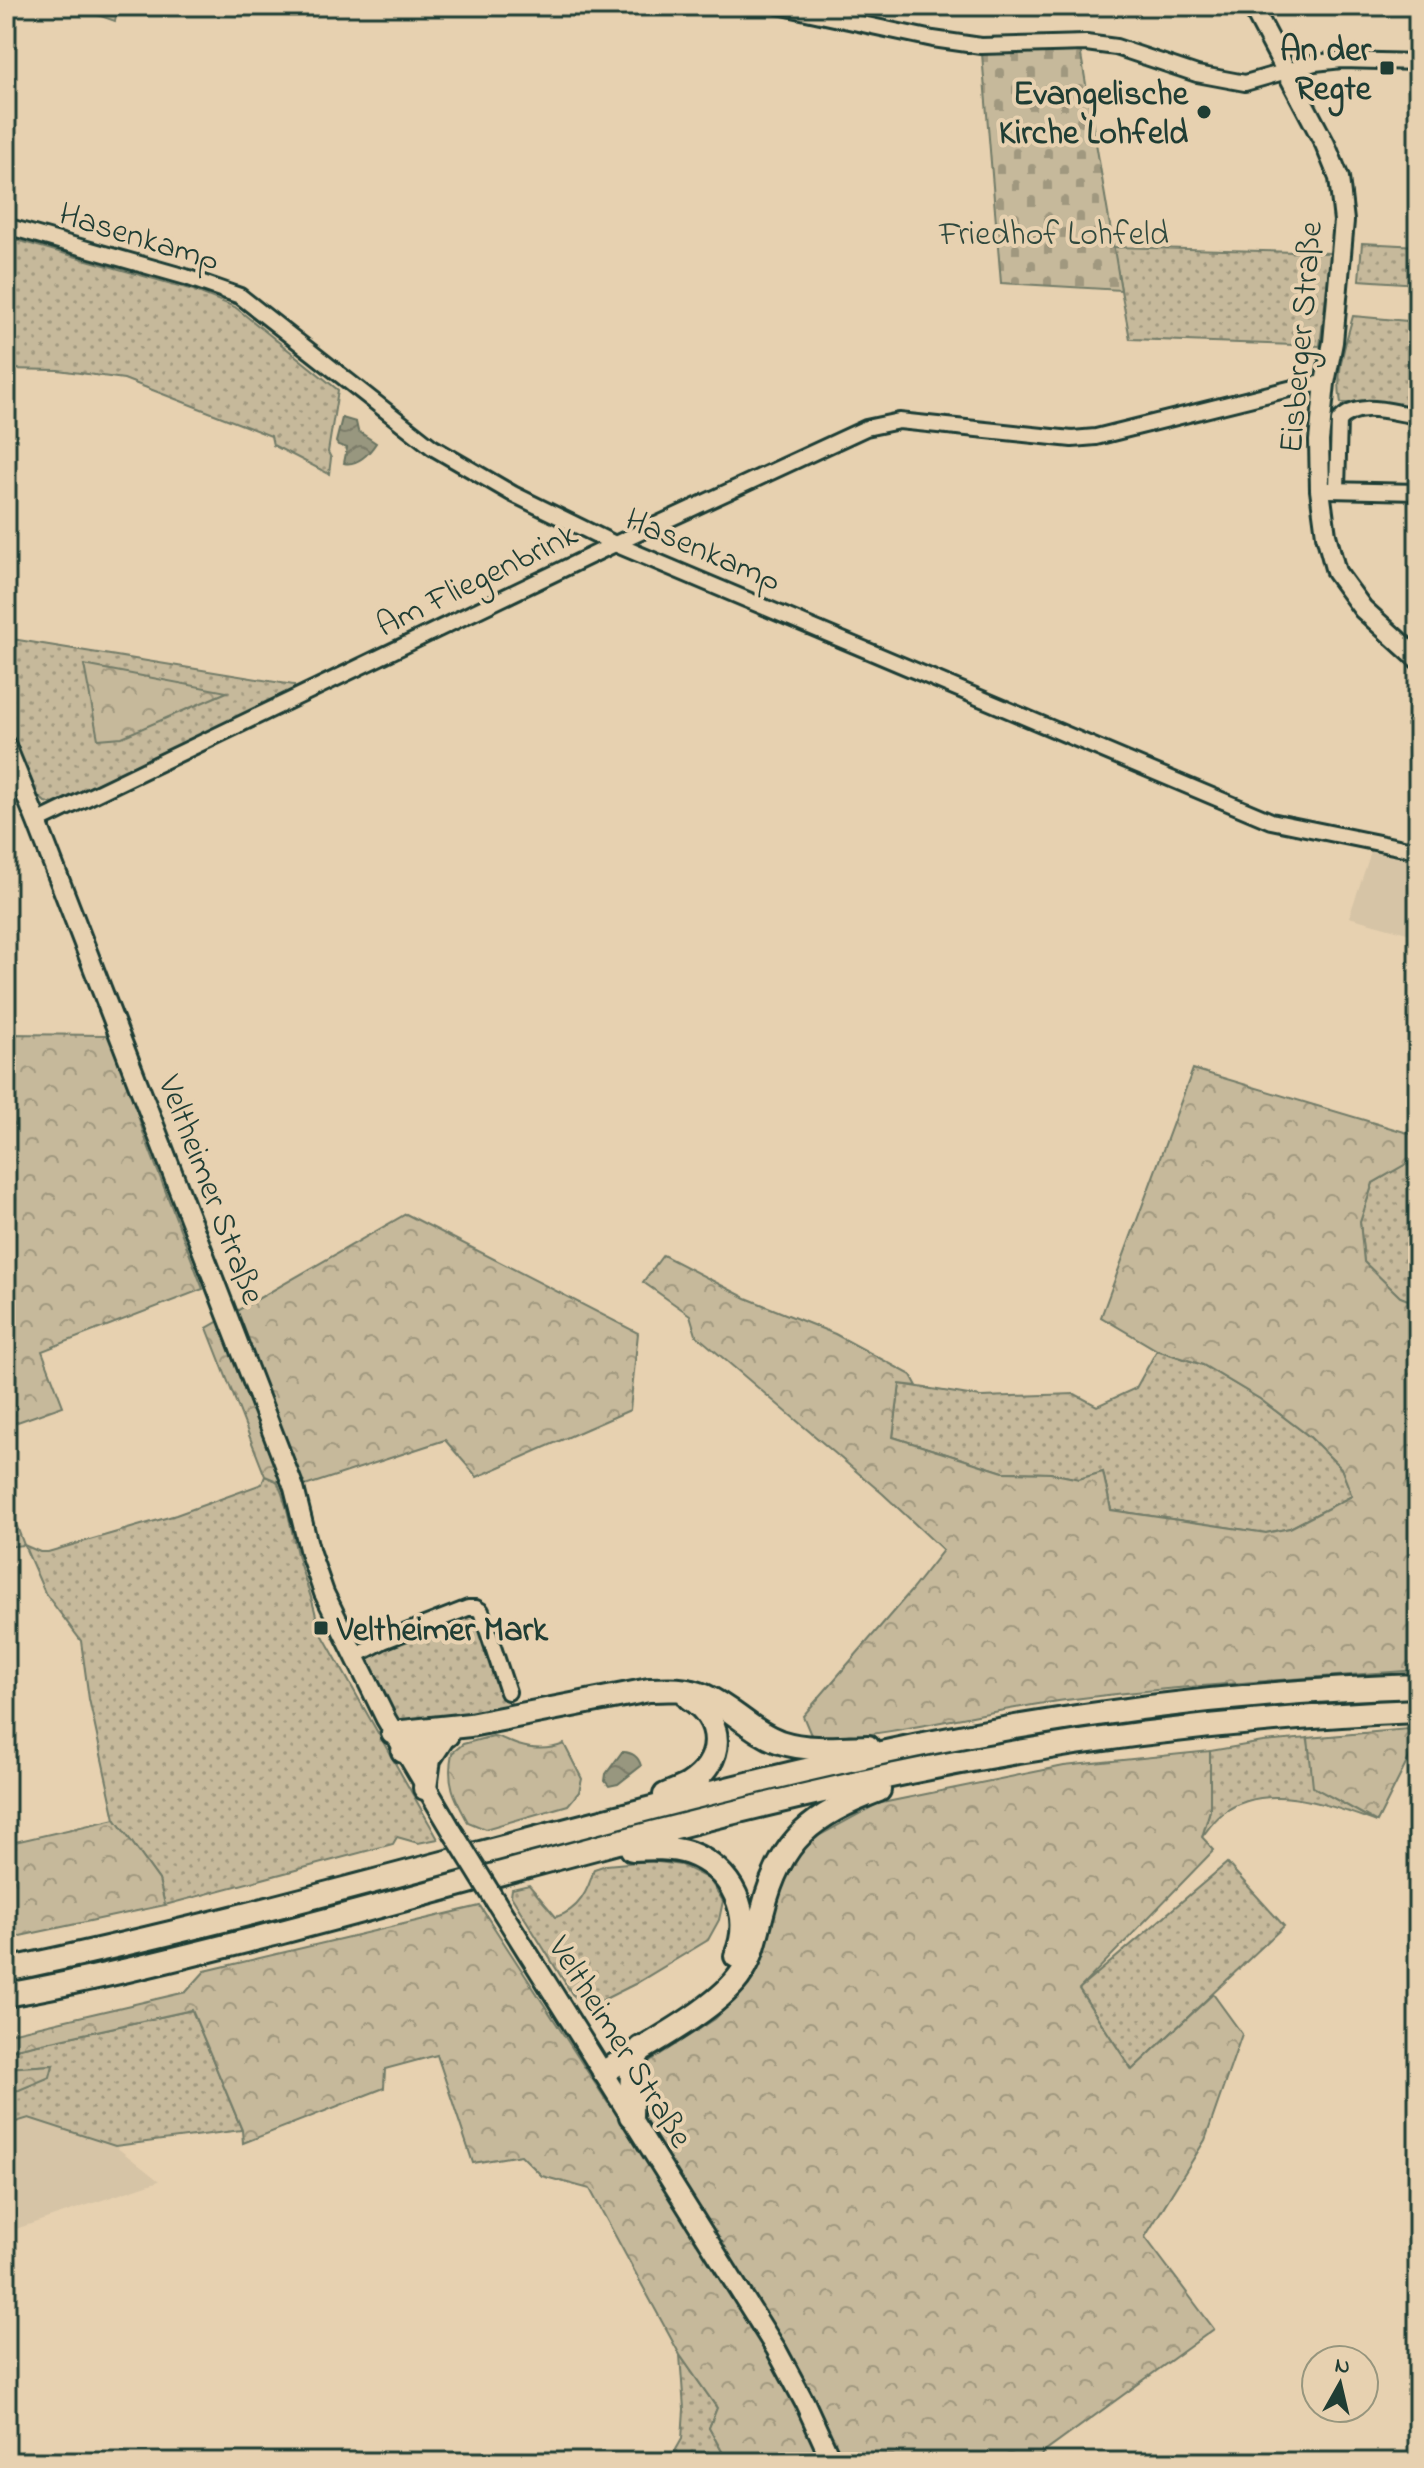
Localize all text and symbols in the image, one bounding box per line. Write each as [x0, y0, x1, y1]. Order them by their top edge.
place label: An der Regte [1280, 27, 1372, 117]
marker: An der Regte [1378, 59, 1396, 77]
place label: Evangelische Kirche Lohfeld [999, 71, 1189, 160]
marker: Evangelische Kirche Lohfeld [1195, 103, 1213, 121]
street label: Hasenkamp [52, 191, 225, 287]
park label: Friedhof Lohfeld [938, 211, 1169, 261]
street label: Eisberger Straße [1268, 219, 1338, 455]
street label: Hasenkamp [616, 496, 788, 607]
street label: Am Fliegenbrink [369, 511, 587, 652]
street label: Veltheimer Straße [142, 1068, 276, 1313]
place label: Veltheimer Mark [336, 1607, 549, 1657]
marker: Veltheimer Mark [312, 1619, 330, 1637]
street label: Veltheimer Straße [533, 1927, 704, 2159]
north arrow [1300, 2344, 1380, 2424]
text: N [1333, 2350, 1352, 2384]

